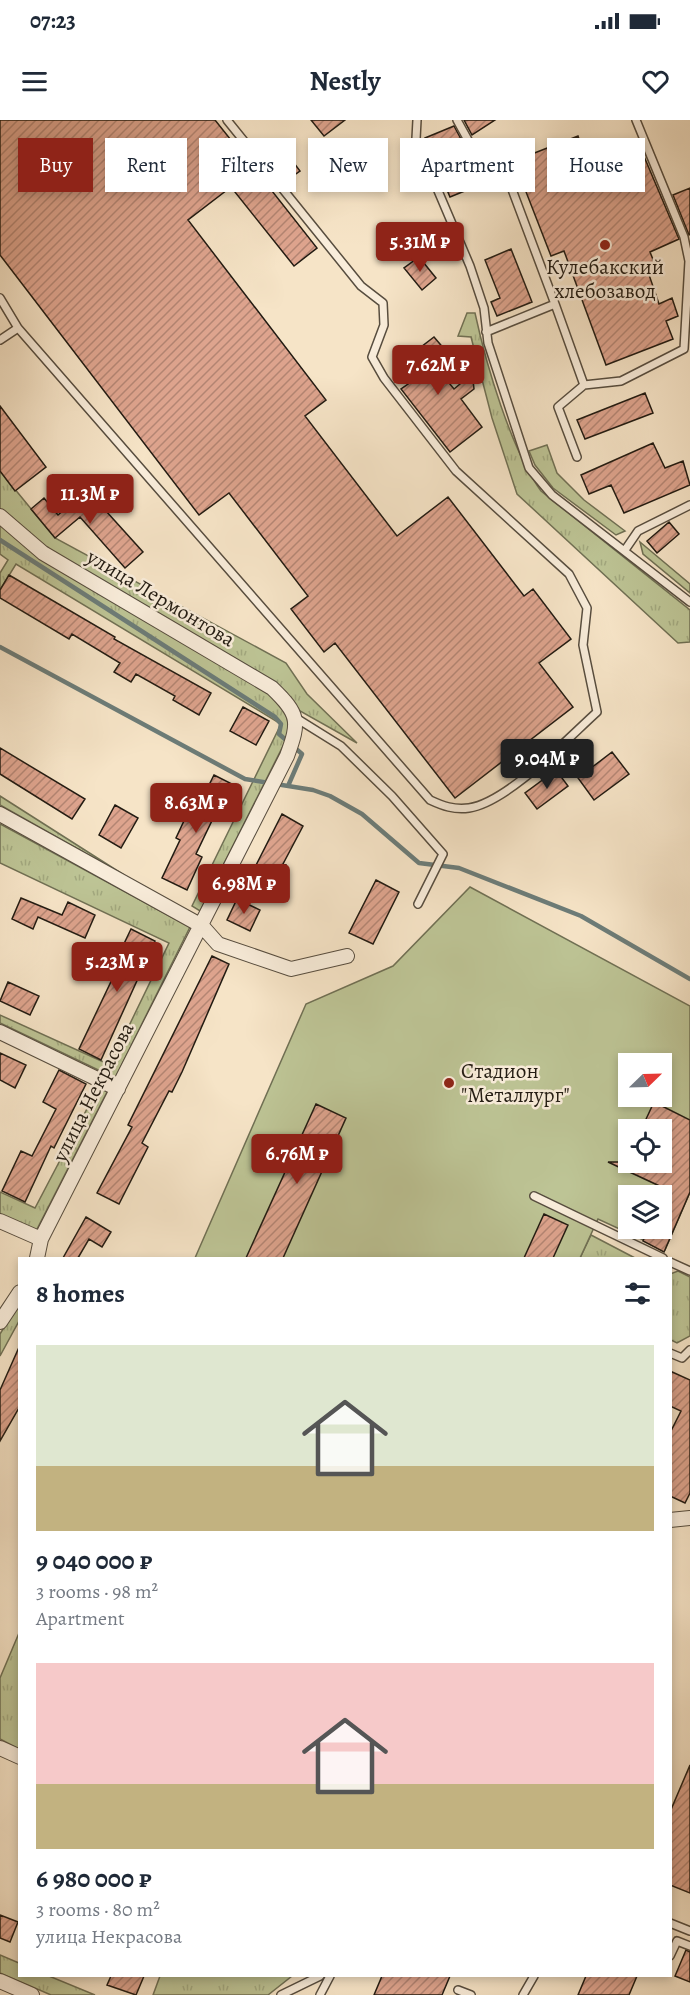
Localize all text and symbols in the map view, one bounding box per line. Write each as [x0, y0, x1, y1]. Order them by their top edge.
text: 07:23 [30, 6, 76, 36]
text: Nestly [309, 63, 381, 99]
icon: menu [18, 65, 51, 98]
icon: heart [639, 65, 672, 98]
chip: Buy [18, 138, 93, 192]
chip: Rent [105, 138, 187, 192]
chip: Filters [199, 138, 296, 192]
chip: New [308, 138, 388, 192]
chip: Apartment [400, 138, 535, 192]
chip: House [547, 138, 645, 192]
pin: 5.31M ₽ [365, 222, 475, 273]
text: 5.31M ₽ [390, 228, 450, 255]
marker: Кулебакский хлебозавод [598, 238, 612, 252]
place label: Кулебакский хлебозавод [546, 253, 664, 305]
pin: 7.62M ₽ [383, 345, 493, 396]
text: 7.62M ₽ [406, 351, 470, 378]
pin: 11.3M ₽ [35, 474, 145, 525]
text: 11.3M ₽ [61, 480, 119, 507]
street label: улица Лермонтова [81, 542, 241, 653]
pin: 9.04M ₽ [492, 739, 602, 790]
text: 9.04M ₽ [515, 745, 579, 772]
pin: 8.63M ₽ [141, 783, 251, 834]
text: 8.63M ₽ [164, 789, 228, 816]
pin: 6.98M ₽ [189, 864, 299, 915]
text: 6.98M ₽ [212, 870, 276, 897]
pin: 5.23M ₽ [62, 942, 172, 993]
text: 5.23M ₽ [86, 948, 148, 975]
street label: улица Некрасова [45, 1017, 140, 1168]
north arrow [618, 1053, 672, 1107]
map controls [618, 1053, 672, 1239]
place label: Стадион "Металлург" [461, 1057, 570, 1109]
marker: Стадион "Металлург" [442, 1076, 456, 1090]
button: locate [618, 1119, 672, 1173]
pin: 6.76M ₽ [242, 1134, 352, 1185]
text: 6.76M ₽ [265, 1140, 329, 1167]
button: layers [618, 1185, 672, 1239]
text: 8 homes [36, 1276, 125, 1311]
icon: filters [621, 1277, 654, 1310]
icon: home [291, 1384, 399, 1492]
text: 9 040 000 ₽ [36, 1543, 152, 1578]
text: 3 rooms · 98 m² [36, 1578, 158, 1605]
text: Apartment [36, 1605, 125, 1632]
icon: home [291, 1702, 399, 1810]
text: 6 980 000 ₽ [36, 1861, 152, 1896]
text: 3 rooms · 80 m² [36, 1896, 160, 1923]
text: улица Некрасова [36, 1923, 182, 1950]

